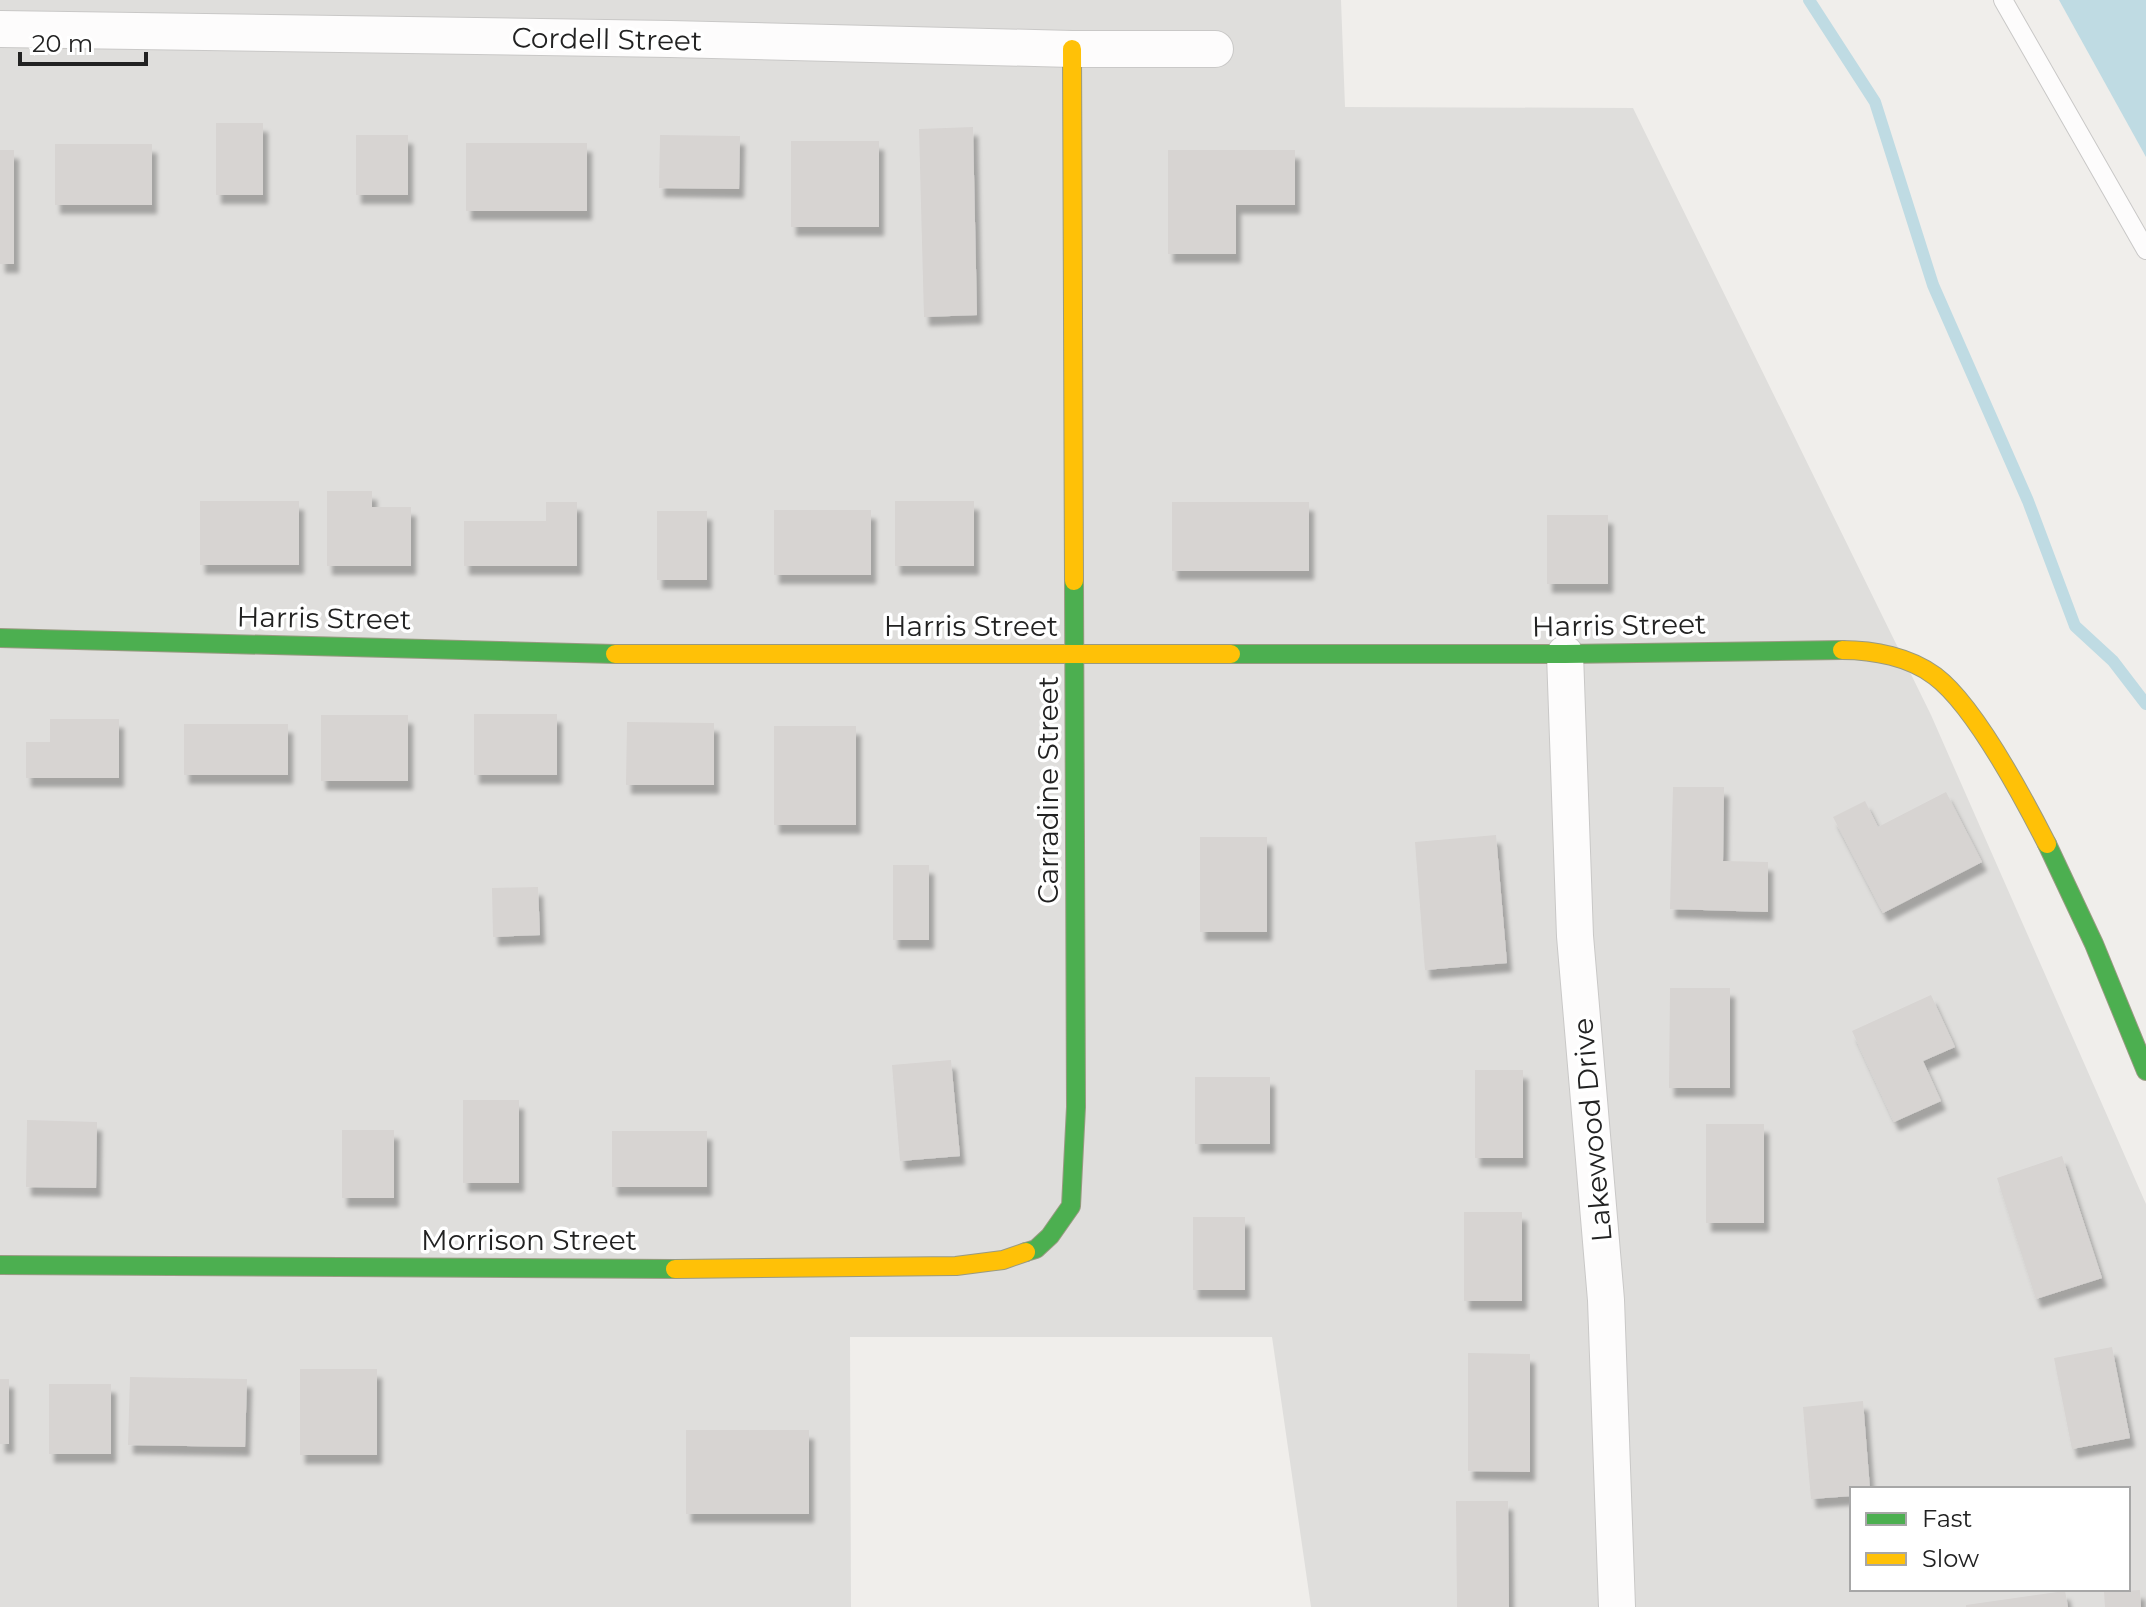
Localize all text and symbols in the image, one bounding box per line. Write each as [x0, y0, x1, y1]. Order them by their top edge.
scale bar [20, 16, 146, 66]
street label: Cordell Street [511, 20, 703, 58]
text: 20 m [32, 29, 93, 58]
street label: Harris Street [236, 599, 412, 637]
street label: Harris Street [1531, 606, 1707, 644]
street label: Harris Street [884, 609, 1058, 643]
street label: Carradine Street [1031, 676, 1065, 904]
street label: Lakewood Drive [1565, 1017, 1619, 1243]
street label: Morrison Street [421, 1223, 637, 1257]
legend [1850, 1487, 2130, 1591]
text: Fast [1922, 1504, 1973, 1533]
text: Slow [1922, 1544, 1979, 1573]

